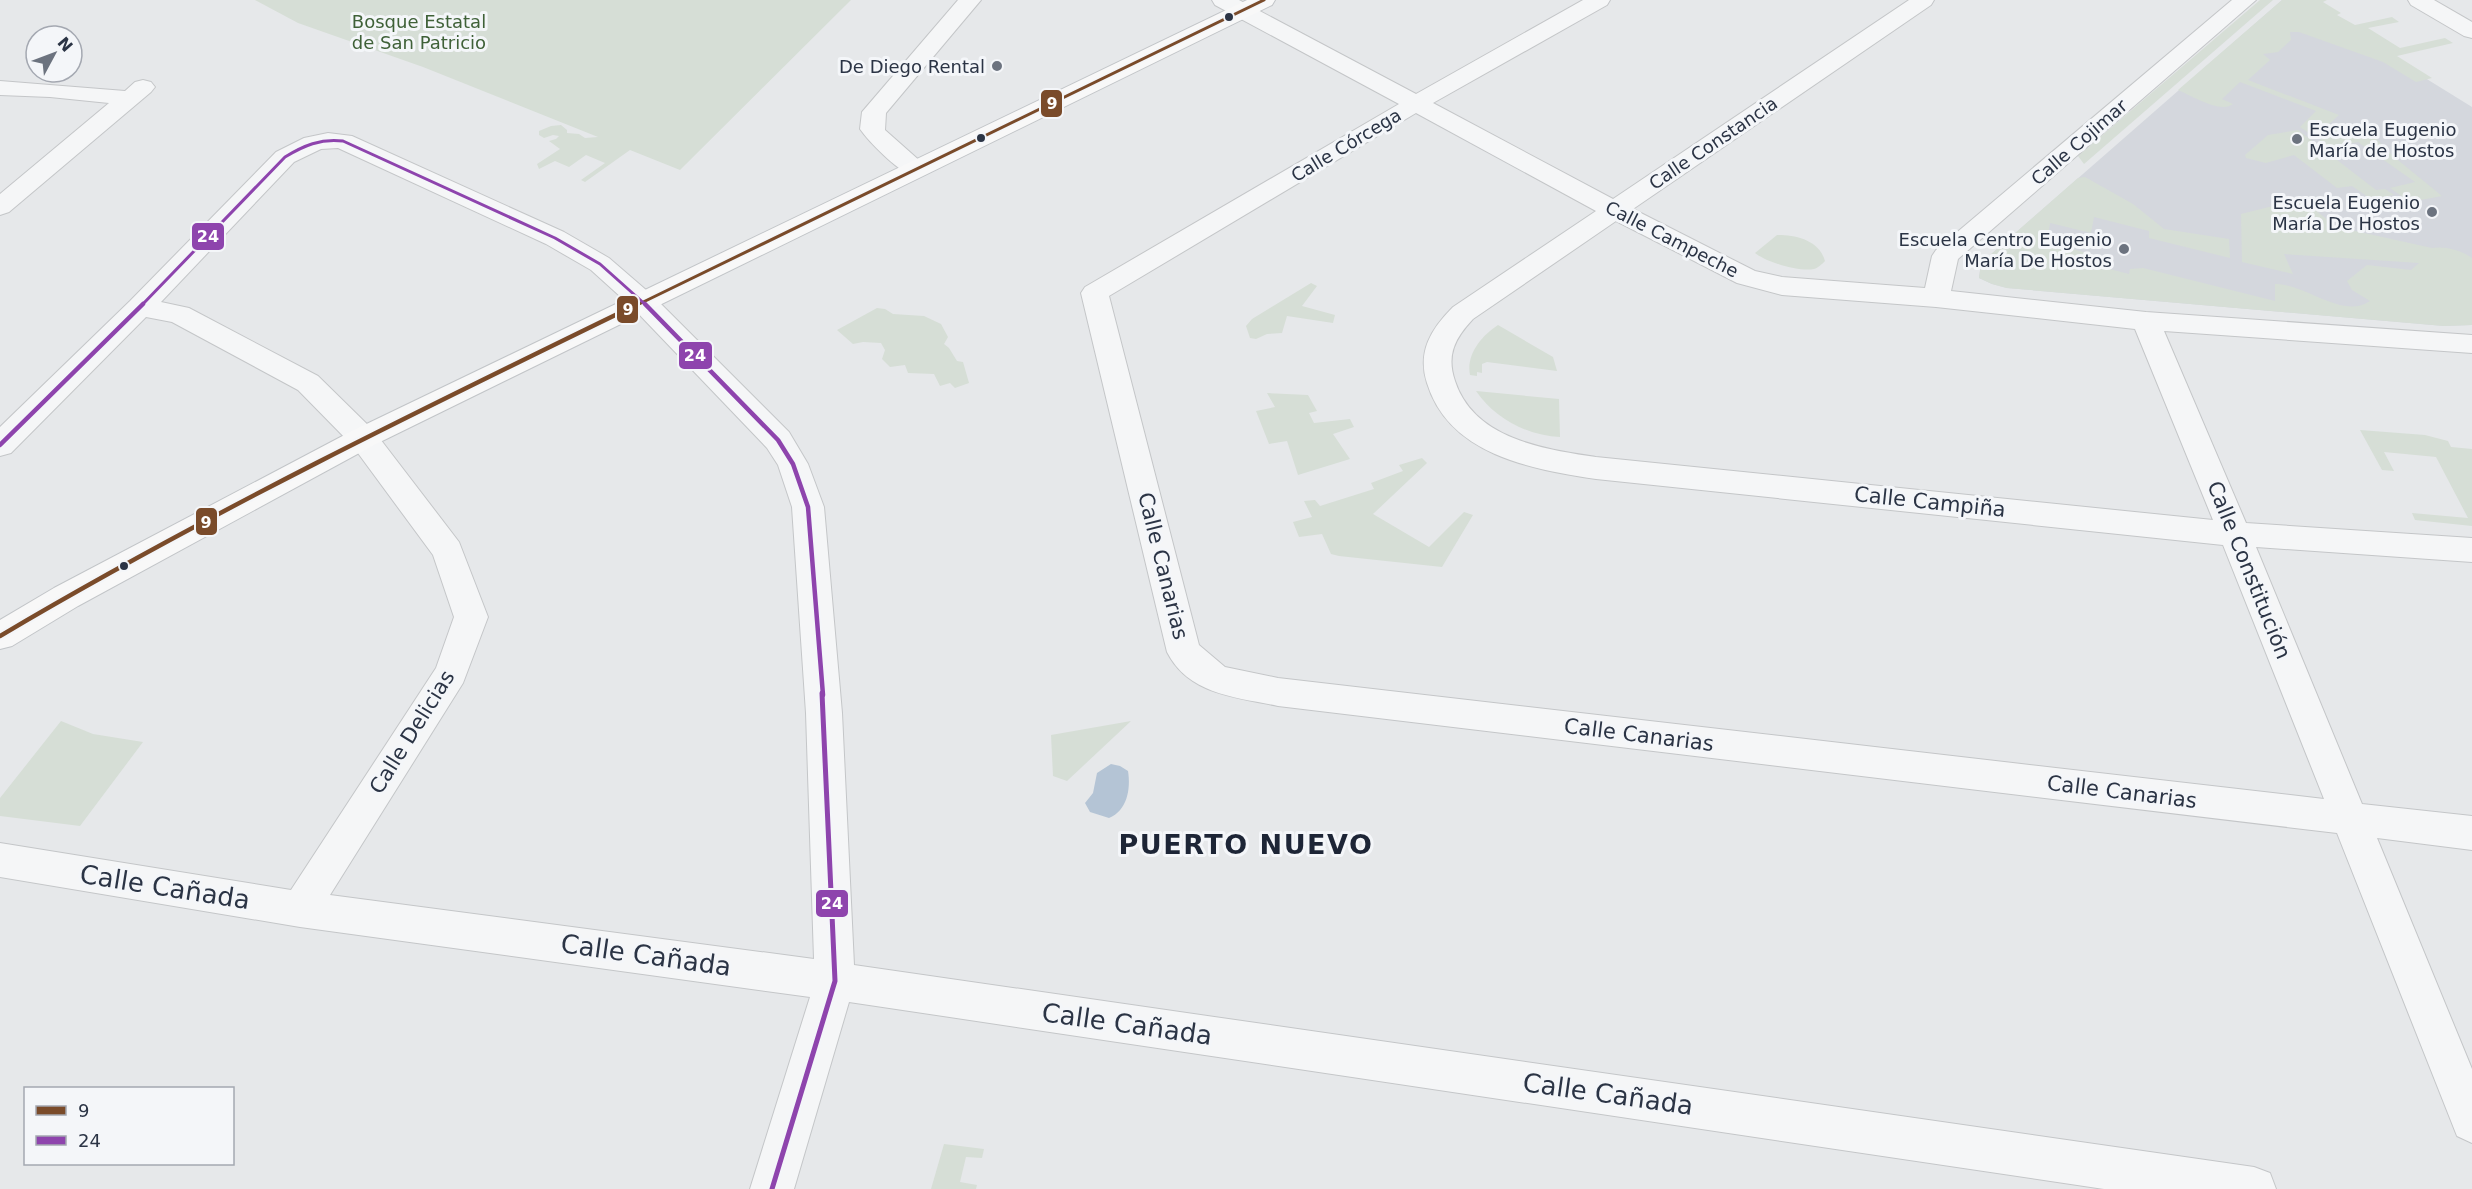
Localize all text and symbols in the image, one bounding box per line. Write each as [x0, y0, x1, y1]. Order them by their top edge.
park label: Bosque Estatal de San Patricio [352, 11, 486, 53]
unlabelled marker [1223, 11, 1235, 23]
north arrow [24, 24, 84, 84]
text: N [53, 33, 77, 56]
place label: De Diego Rental [839, 56, 985, 77]
marker: De Diego Rental [990, 59, 1004, 73]
line badge: 9 [1040, 89, 1063, 118]
street label: Calle Constancia [1645, 92, 1781, 194]
text: 9 [1046, 94, 1058, 113]
street label: Calle Cojimar [2027, 94, 2132, 189]
street label: Calle Córcega [1287, 104, 1405, 186]
place label: Escuela Eugenio María de Hostos [2309, 119, 2457, 161]
unlabelled marker [975, 132, 987, 144]
marker: Escuela Eugenio María de Hostos [2290, 132, 2304, 146]
place label: Escuela Eugenio María De Hostos [2272, 192, 2420, 234]
street label: Calle Campeche [1602, 196, 1742, 282]
marker: Escuela Eugenio María De Hostos [2425, 205, 2439, 219]
line badge: 24 [191, 222, 225, 251]
text: 24 [197, 227, 219, 246]
place label: Escuela Centro Eugenio María De Hostos [1899, 229, 2112, 271]
marker: Escuela Centro Eugenio María De Hostos [2117, 242, 2131, 256]
line badge: 9 [616, 295, 639, 324]
text: 9 [622, 300, 634, 319]
line badge: 24 [678, 341, 713, 370]
text: 24 [684, 346, 706, 365]
street label: Calle Constitución [2202, 478, 2296, 662]
street label: Calle Campiña [1853, 482, 2007, 522]
street label: Calle Canarias [1133, 490, 1193, 642]
line badge: 9 [195, 507, 218, 536]
text: 9 [200, 513, 212, 532]
unlabelled marker [118, 560, 130, 572]
street label: Calle Delicias [365, 666, 459, 798]
street label: Calle Canarias [1563, 714, 1715, 756]
street label: Calle Canarias [2046, 771, 2198, 813]
district label: PUERTO NUEVO [1119, 829, 1373, 860]
street label: Calle Cañada [78, 859, 252, 915]
line badge: 24 [815, 889, 849, 918]
text: 24 [821, 894, 843, 913]
street label: Calle Cañada [559, 928, 733, 982]
street label: Calle Cañada [1040, 997, 1214, 1051]
street label: Calle Cañada [1521, 1067, 1695, 1121]
legend [24, 1087, 234, 1165]
text: 9 [78, 1100, 89, 1121]
text: 24 [78, 1130, 101, 1151]

